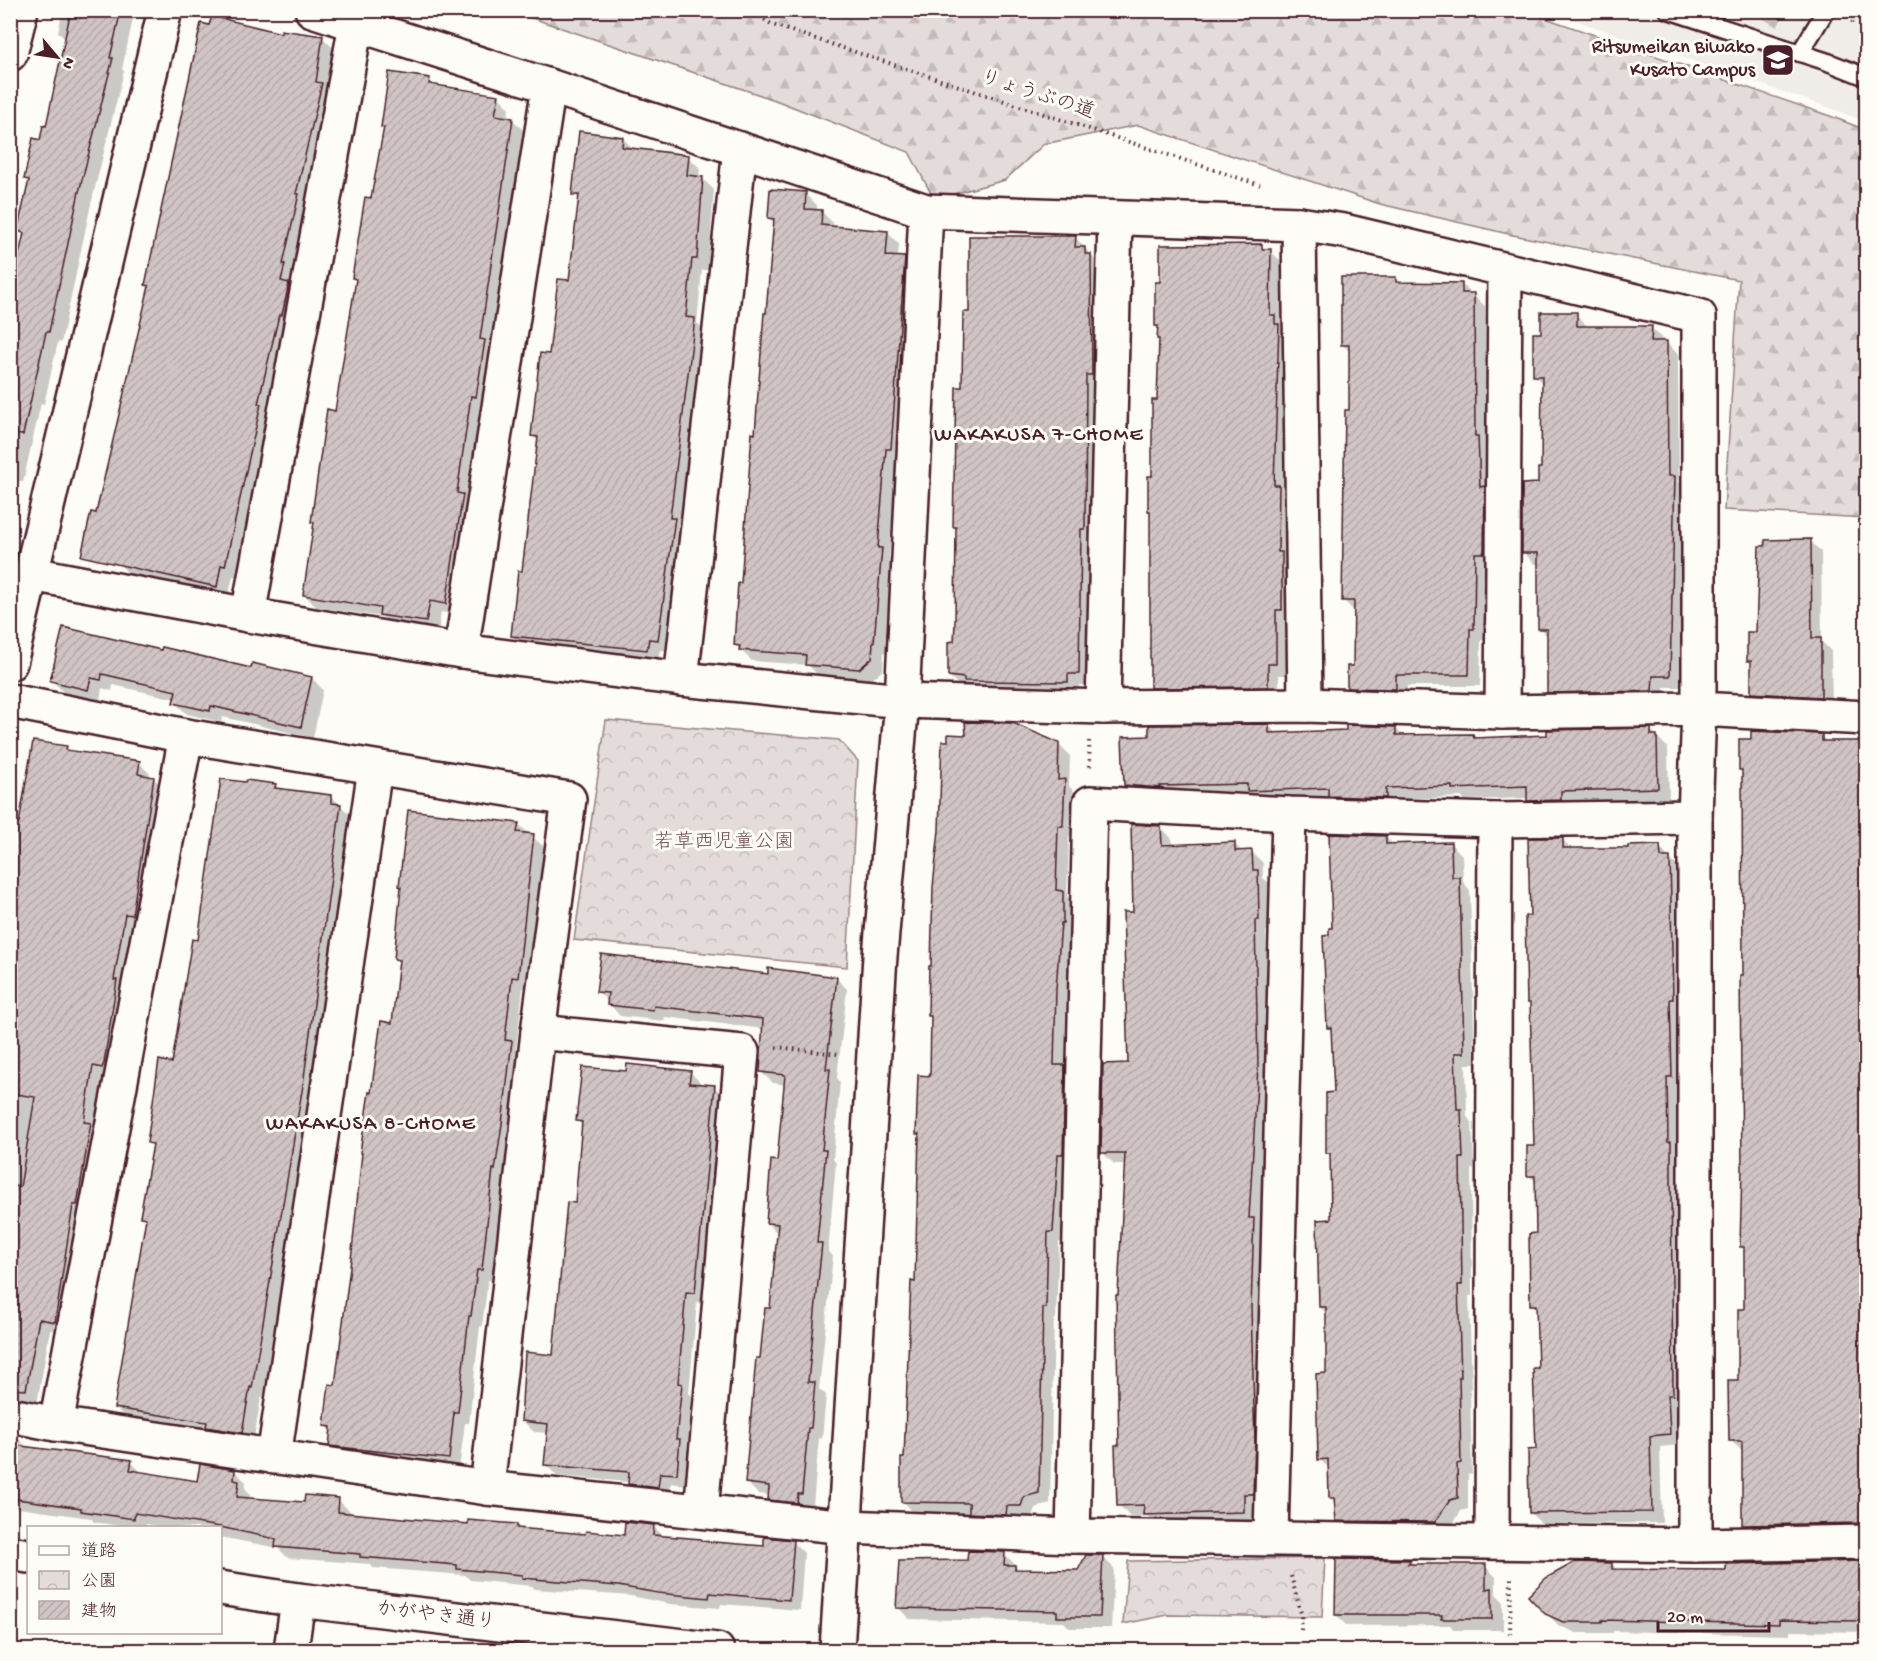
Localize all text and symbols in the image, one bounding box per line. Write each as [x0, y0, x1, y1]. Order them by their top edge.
north arrow [27, 27, 87, 87]
place label: Ritsumeikan Biwako Kusato Campus [1592, 37, 1756, 83]
school or university icon: Ritsumeikan Biwako Kusato Campus [1760, 42, 1796, 78]
text: N [56, 53, 78, 72]
street label: りょうぶの道 [977, 66, 1098, 125]
district label: WAKAKUSA 7-CHOME [934, 424, 1144, 449]
park label: 若草西児童公園 [654, 830, 794, 855]
district label: WAKAKUSA 8-CHOME [266, 1113, 476, 1138]
legend [27, 1526, 222, 1634]
text: 道路 [81, 1541, 117, 1563]
text: 公園 [81, 1572, 117, 1593]
scale bar [1658, 1595, 1769, 1633]
street label: かがやき通り [375, 1597, 497, 1636]
text: 建物 [81, 1601, 117, 1623]
text: 20 m [1667, 1608, 1703, 1629]

